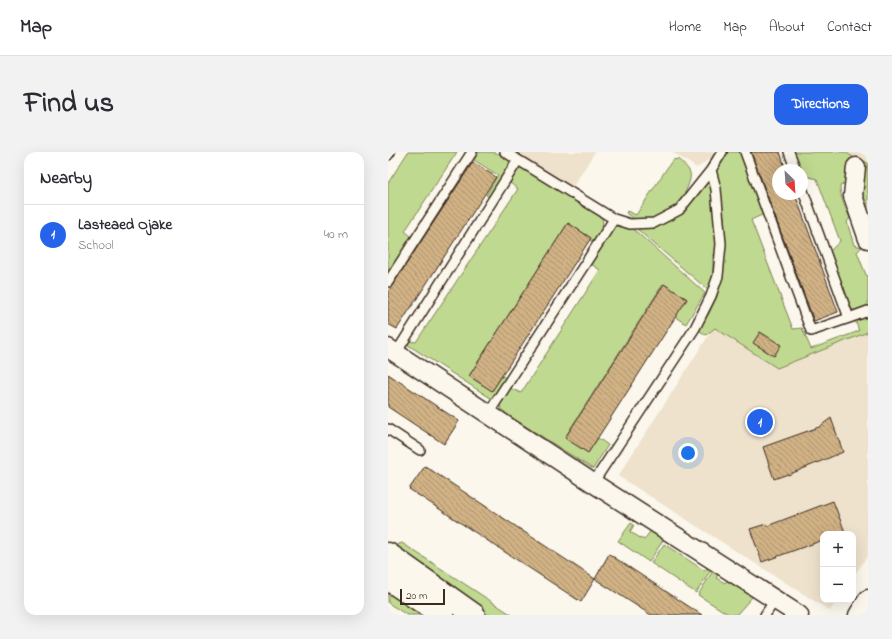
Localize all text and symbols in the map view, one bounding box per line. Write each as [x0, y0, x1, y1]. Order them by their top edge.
text: Map [20, 14, 52, 41]
text: Home [669, 17, 701, 38]
text: Map [723, 17, 747, 38]
text: About [769, 17, 805, 38]
text: Contact [827, 17, 872, 38]
text: Find us [24, 84, 114, 125]
button: Directions [774, 84, 868, 125]
north arrow [772, 164, 808, 200]
text: Nearby [40, 166, 92, 191]
text: Lasteaed Ojake [78, 214, 172, 236]
text: 1 [51, 225, 55, 244]
text: 40 m [324, 225, 348, 244]
text: School [78, 236, 114, 255]
pin: 1 [747, 407, 773, 437]
your location [678, 443, 698, 463]
map controls [820, 531, 856, 603]
button: + [820, 531, 856, 567]
button: − [820, 567, 856, 603]
scale bar [400, 587, 445, 606]
text: 20 m [406, 588, 428, 604]

